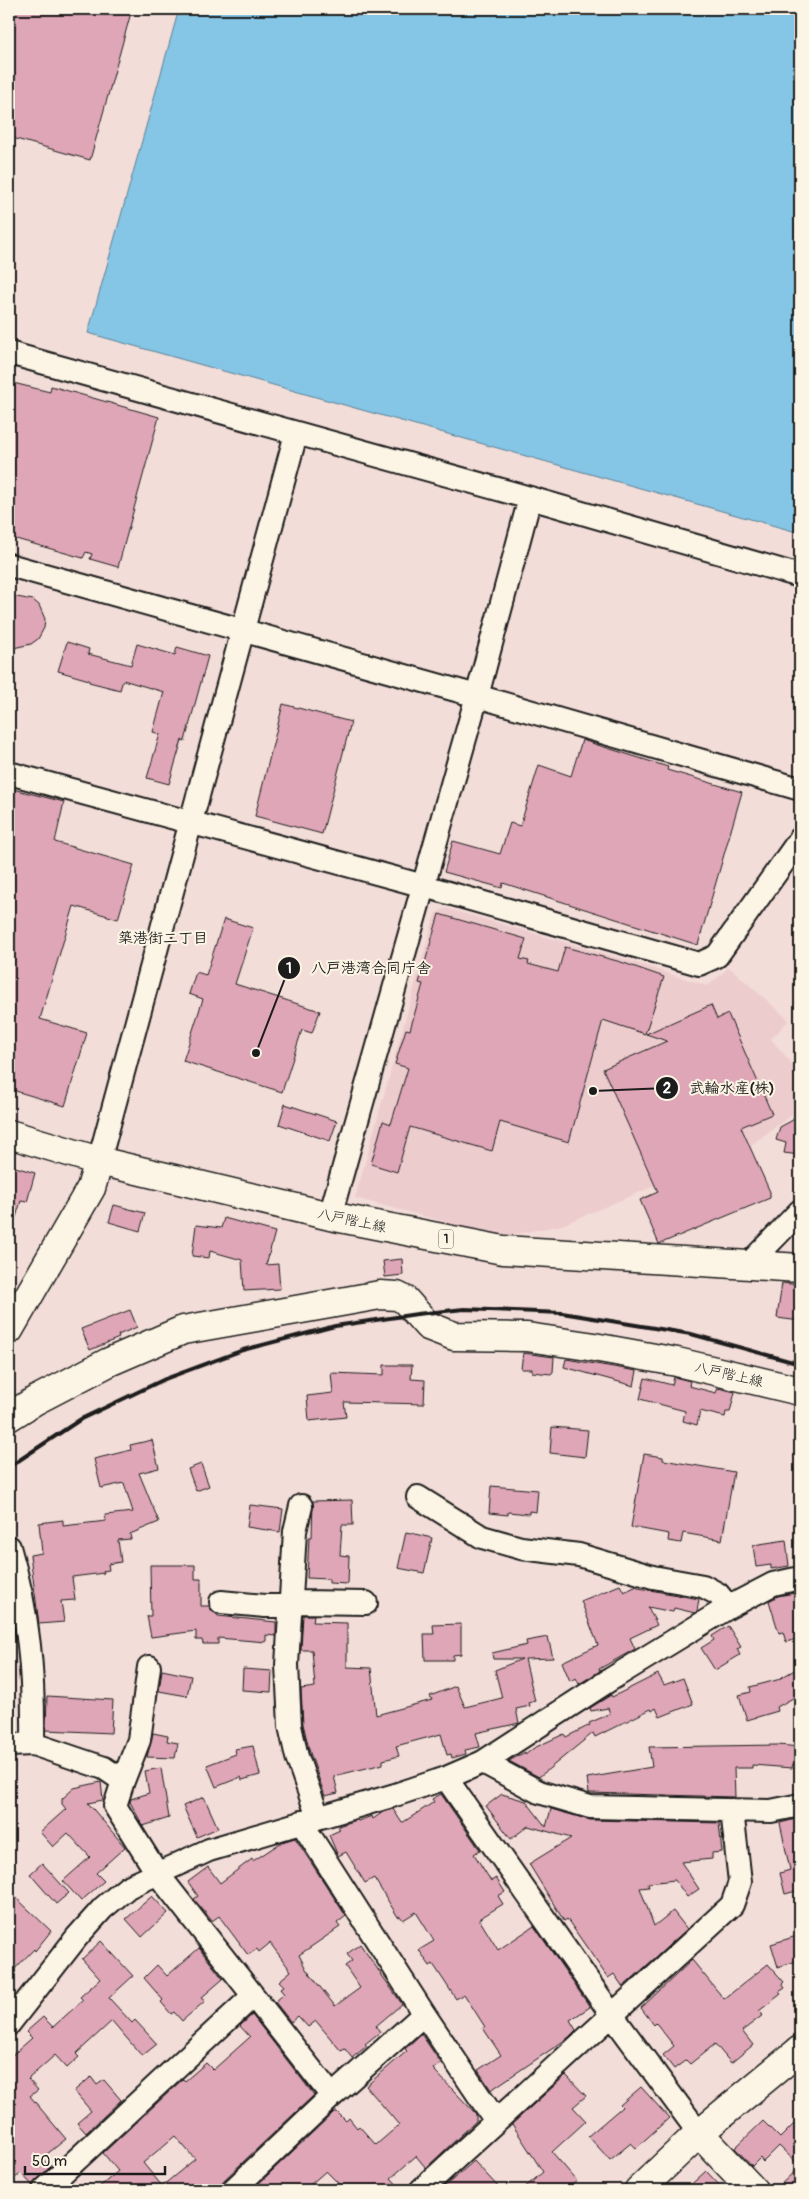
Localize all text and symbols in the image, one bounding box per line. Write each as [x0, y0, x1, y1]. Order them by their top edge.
district label: 築港街二丁目 [118, 929, 208, 948]
callout: 八戸港湾合同庁舎 [276, 953, 441, 983]
text: 1 [286, 959, 292, 978]
text: 八戸港湾合同庁舎 [311, 959, 431, 978]
callout: 武輪水産(株) [655, 1073, 785, 1103]
text: 2 [663, 1079, 671, 1098]
text: 武輪水産(株) [689, 1079, 775, 1098]
street label: 八戸階上線 [316, 1205, 388, 1236]
road number: 1 [438, 1230, 454, 1248]
street label: 八戸階上線 [693, 1358, 765, 1391]
scale bar [25, 2144, 165, 2176]
text: 50 m [32, 2152, 67, 2171]

